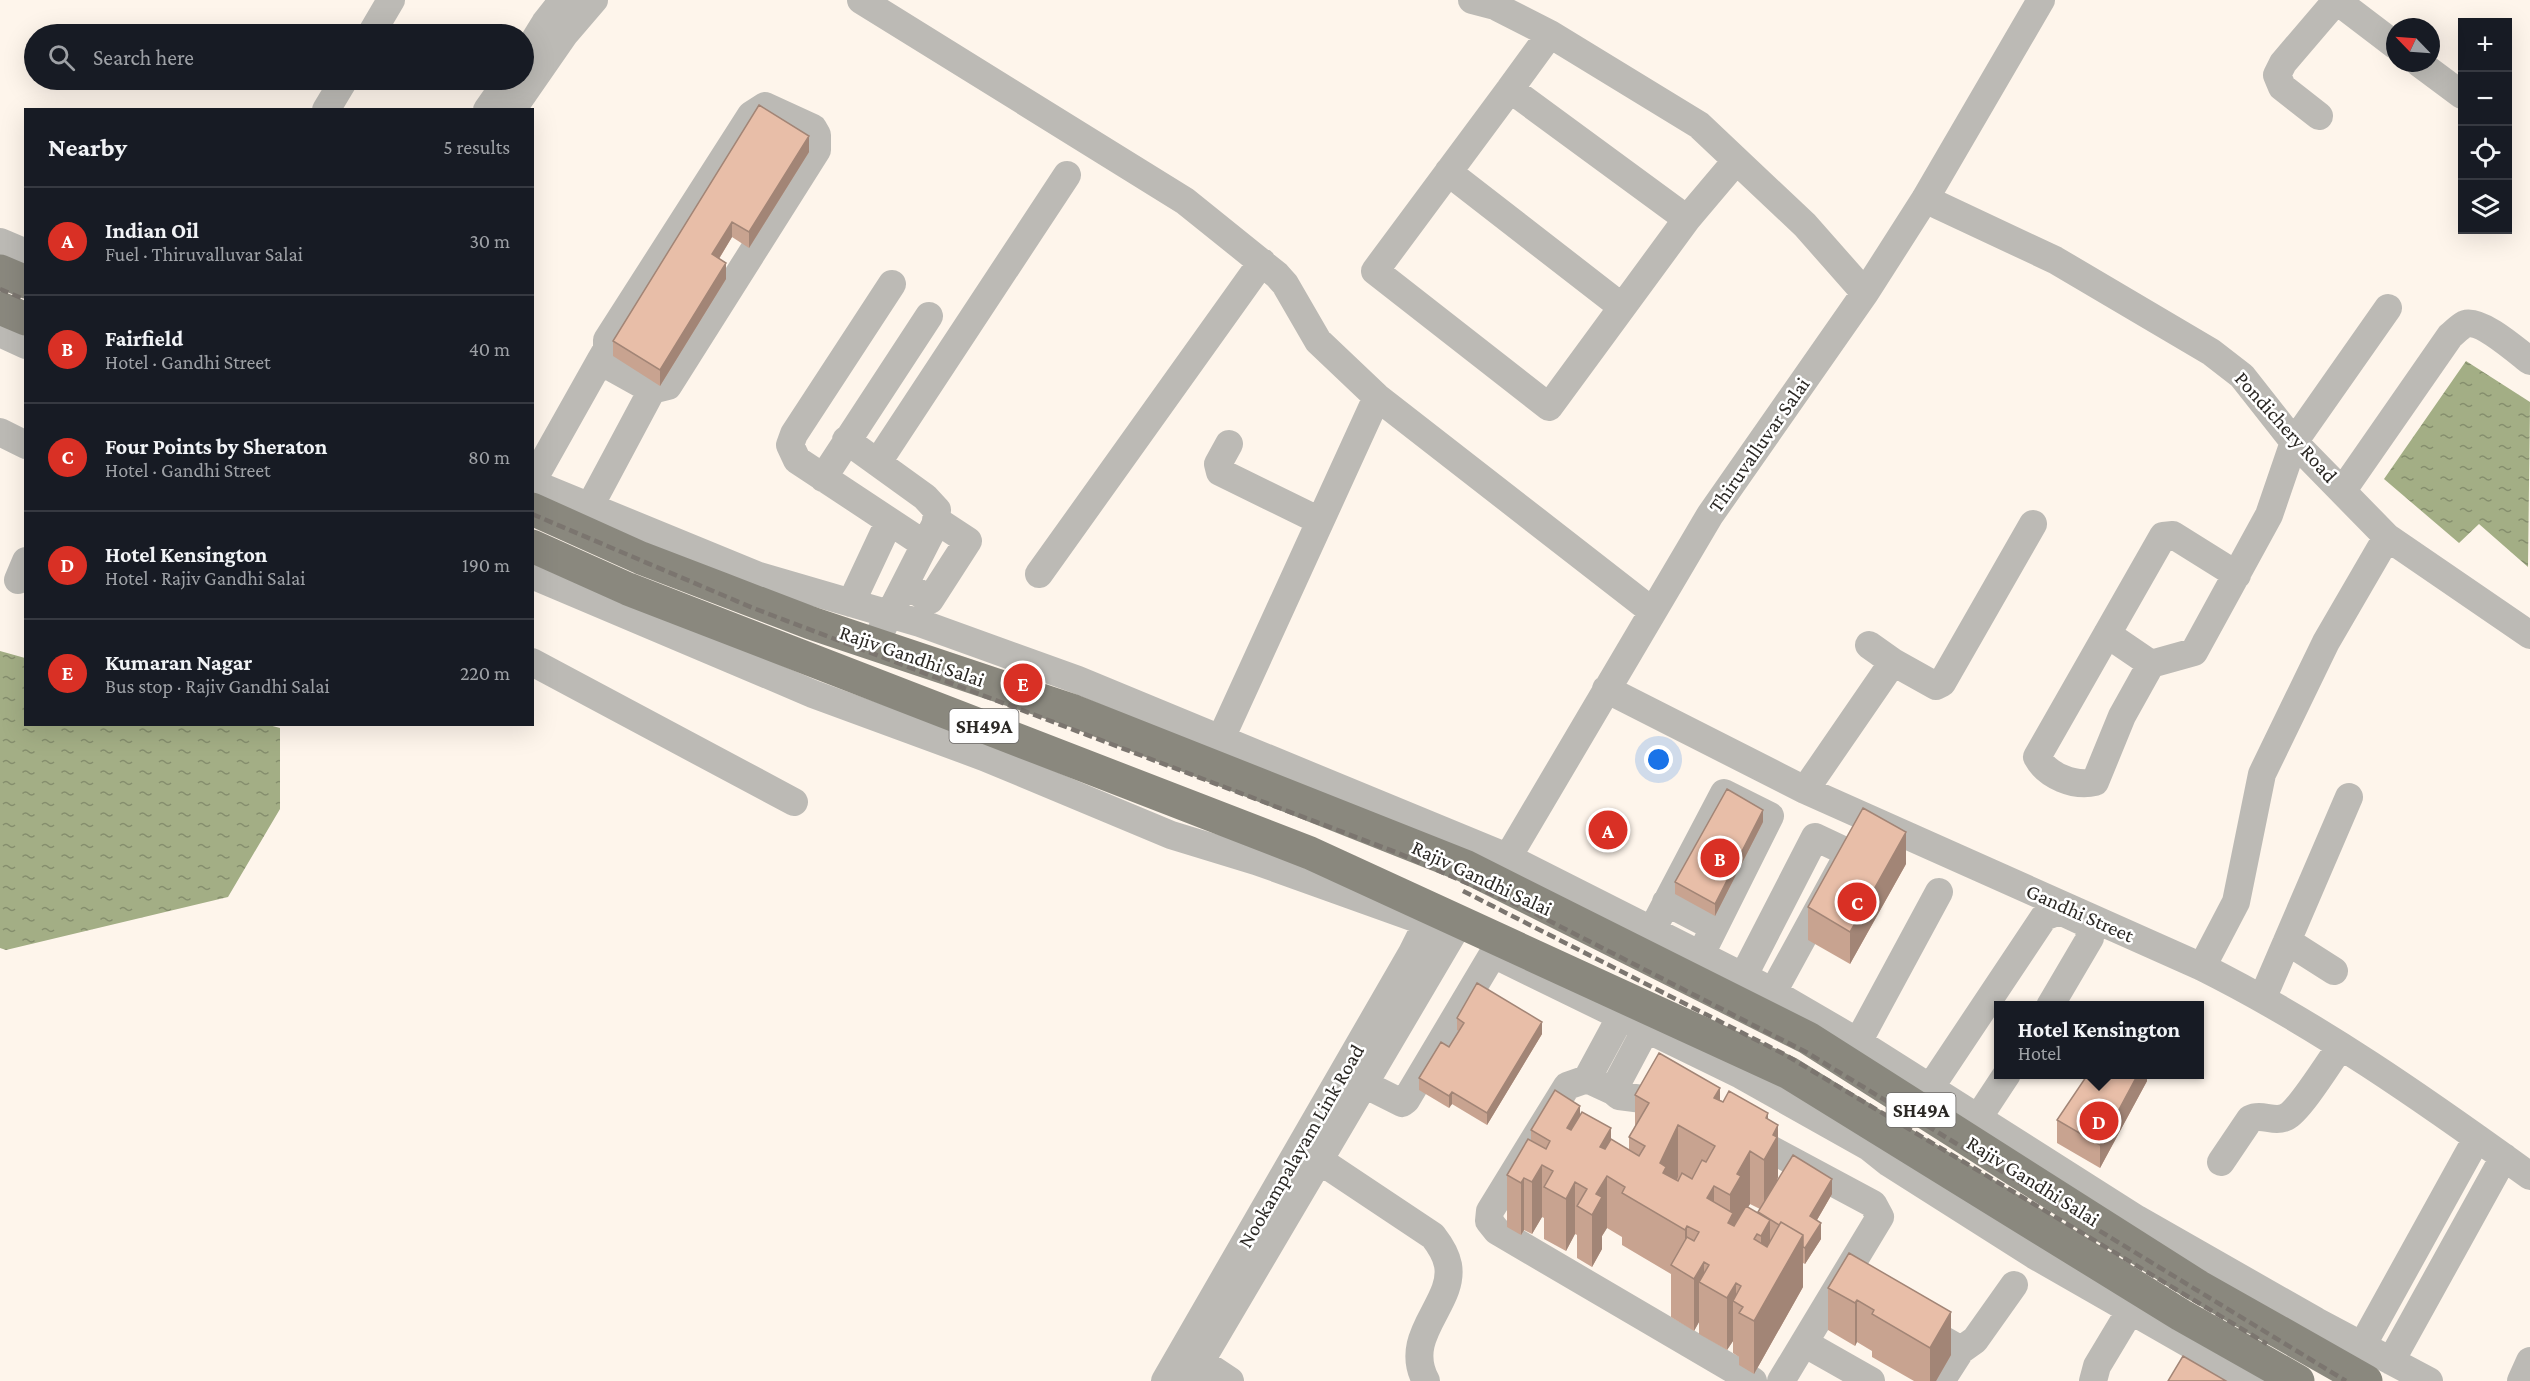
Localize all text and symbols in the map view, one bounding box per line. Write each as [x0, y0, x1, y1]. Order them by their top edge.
north arrow [2386, 18, 2440, 72]
map controls [2458, 18, 2512, 234]
button: + [2458, 18, 2512, 72]
search box [24, 24, 534, 90]
icon: search [45, 41, 78, 74]
text: Search here [93, 45, 194, 70]
button: − [2458, 72, 2512, 126]
button: locate [2458, 126, 2512, 180]
text: Nearby [48, 133, 127, 162]
text: 5 results [443, 136, 510, 158]
button: layers [2458, 180, 2512, 234]
text: Indian Oil [105, 218, 199, 243]
text: A [62, 230, 73, 252]
text: 30 m [469, 230, 510, 252]
text: Fuel · Thiruvalluvar Salai [105, 243, 303, 265]
text: Fairfield [105, 326, 183, 351]
text: B [62, 338, 73, 360]
text: 40 m [469, 338, 510, 360]
text: Hotel · Gandhi Street [105, 351, 271, 373]
street label: Pondichery Road [2230, 367, 2342, 487]
street label: Thiruvalluvar Salai [1704, 373, 1815, 517]
text: Four Points by Sheraton [105, 434, 327, 459]
text: C [61, 446, 74, 468]
text: 80 m [468, 446, 510, 468]
text: Hotel · Gandhi Street [105, 459, 271, 481]
text: Hotel Kensington [105, 542, 268, 567]
text: D [61, 554, 74, 576]
text: 190 m [462, 554, 510, 576]
text: Hotel · Rajiv Gandhi Salai [105, 567, 305, 589]
street label: Rajiv Gandhi Salai [836, 620, 988, 692]
text: Kumaran Nagar [105, 650, 252, 675]
pin: E [1004, 660, 1042, 706]
text: E [62, 662, 73, 684]
text: 220 m [460, 662, 510, 684]
text: Bus stop · Rajiv Gandhi Salai [105, 675, 330, 697]
road number: SH49A [950, 709, 1018, 743]
your location [1644, 745, 1673, 774]
pin: A [1588, 808, 1628, 852]
street label: Rajiv Gandhi Salai [1408, 835, 1556, 921]
pin: B [1700, 836, 1740, 880]
street label: Gandhi Street [2022, 879, 2138, 948]
pin: C [1838, 880, 1876, 924]
popup [1994, 1001, 2204, 1079]
text: Hotel Kensington [2018, 1017, 2180, 1042]
street label: Nookampalayam Link Road [1233, 1040, 1369, 1252]
text: Hotel [2018, 1042, 2061, 1064]
road number: SH49A [1886, 1093, 1956, 1127]
pin: D [2080, 1098, 2118, 1144]
street label: Rajiv Gandhi Salai [1962, 1131, 2104, 1232]

